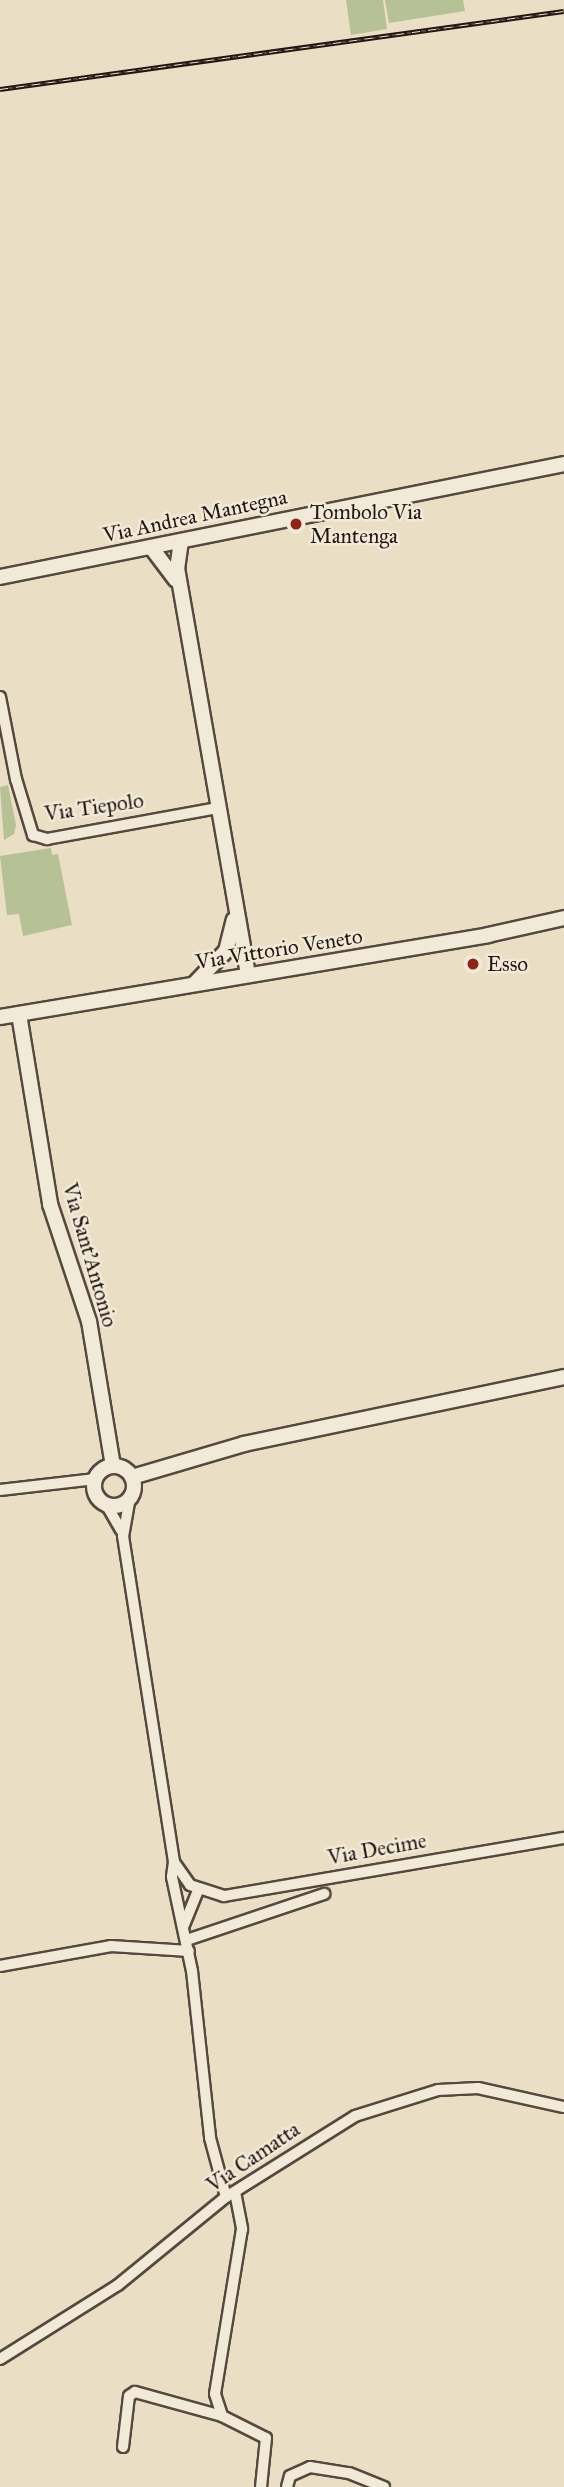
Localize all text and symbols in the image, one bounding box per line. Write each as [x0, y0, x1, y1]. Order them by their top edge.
street label: Via Andrea Mantegna [101, 484, 289, 548]
place label: Tombolo Via Mantenga [310, 499, 422, 549]
marker: Tombolo Via Mantenga [288, 516, 304, 532]
street label: Via Tiepolo [43, 788, 145, 826]
street label: Via Vittorio Veneto [194, 923, 364, 975]
place label: Esso [487, 951, 528, 977]
marker: Esso [465, 956, 481, 972]
street label: Via Sant'Antonio [57, 1180, 123, 1330]
street label: Via Decime [326, 1828, 428, 1870]
street label: Via Camatta [202, 2117, 304, 2197]

